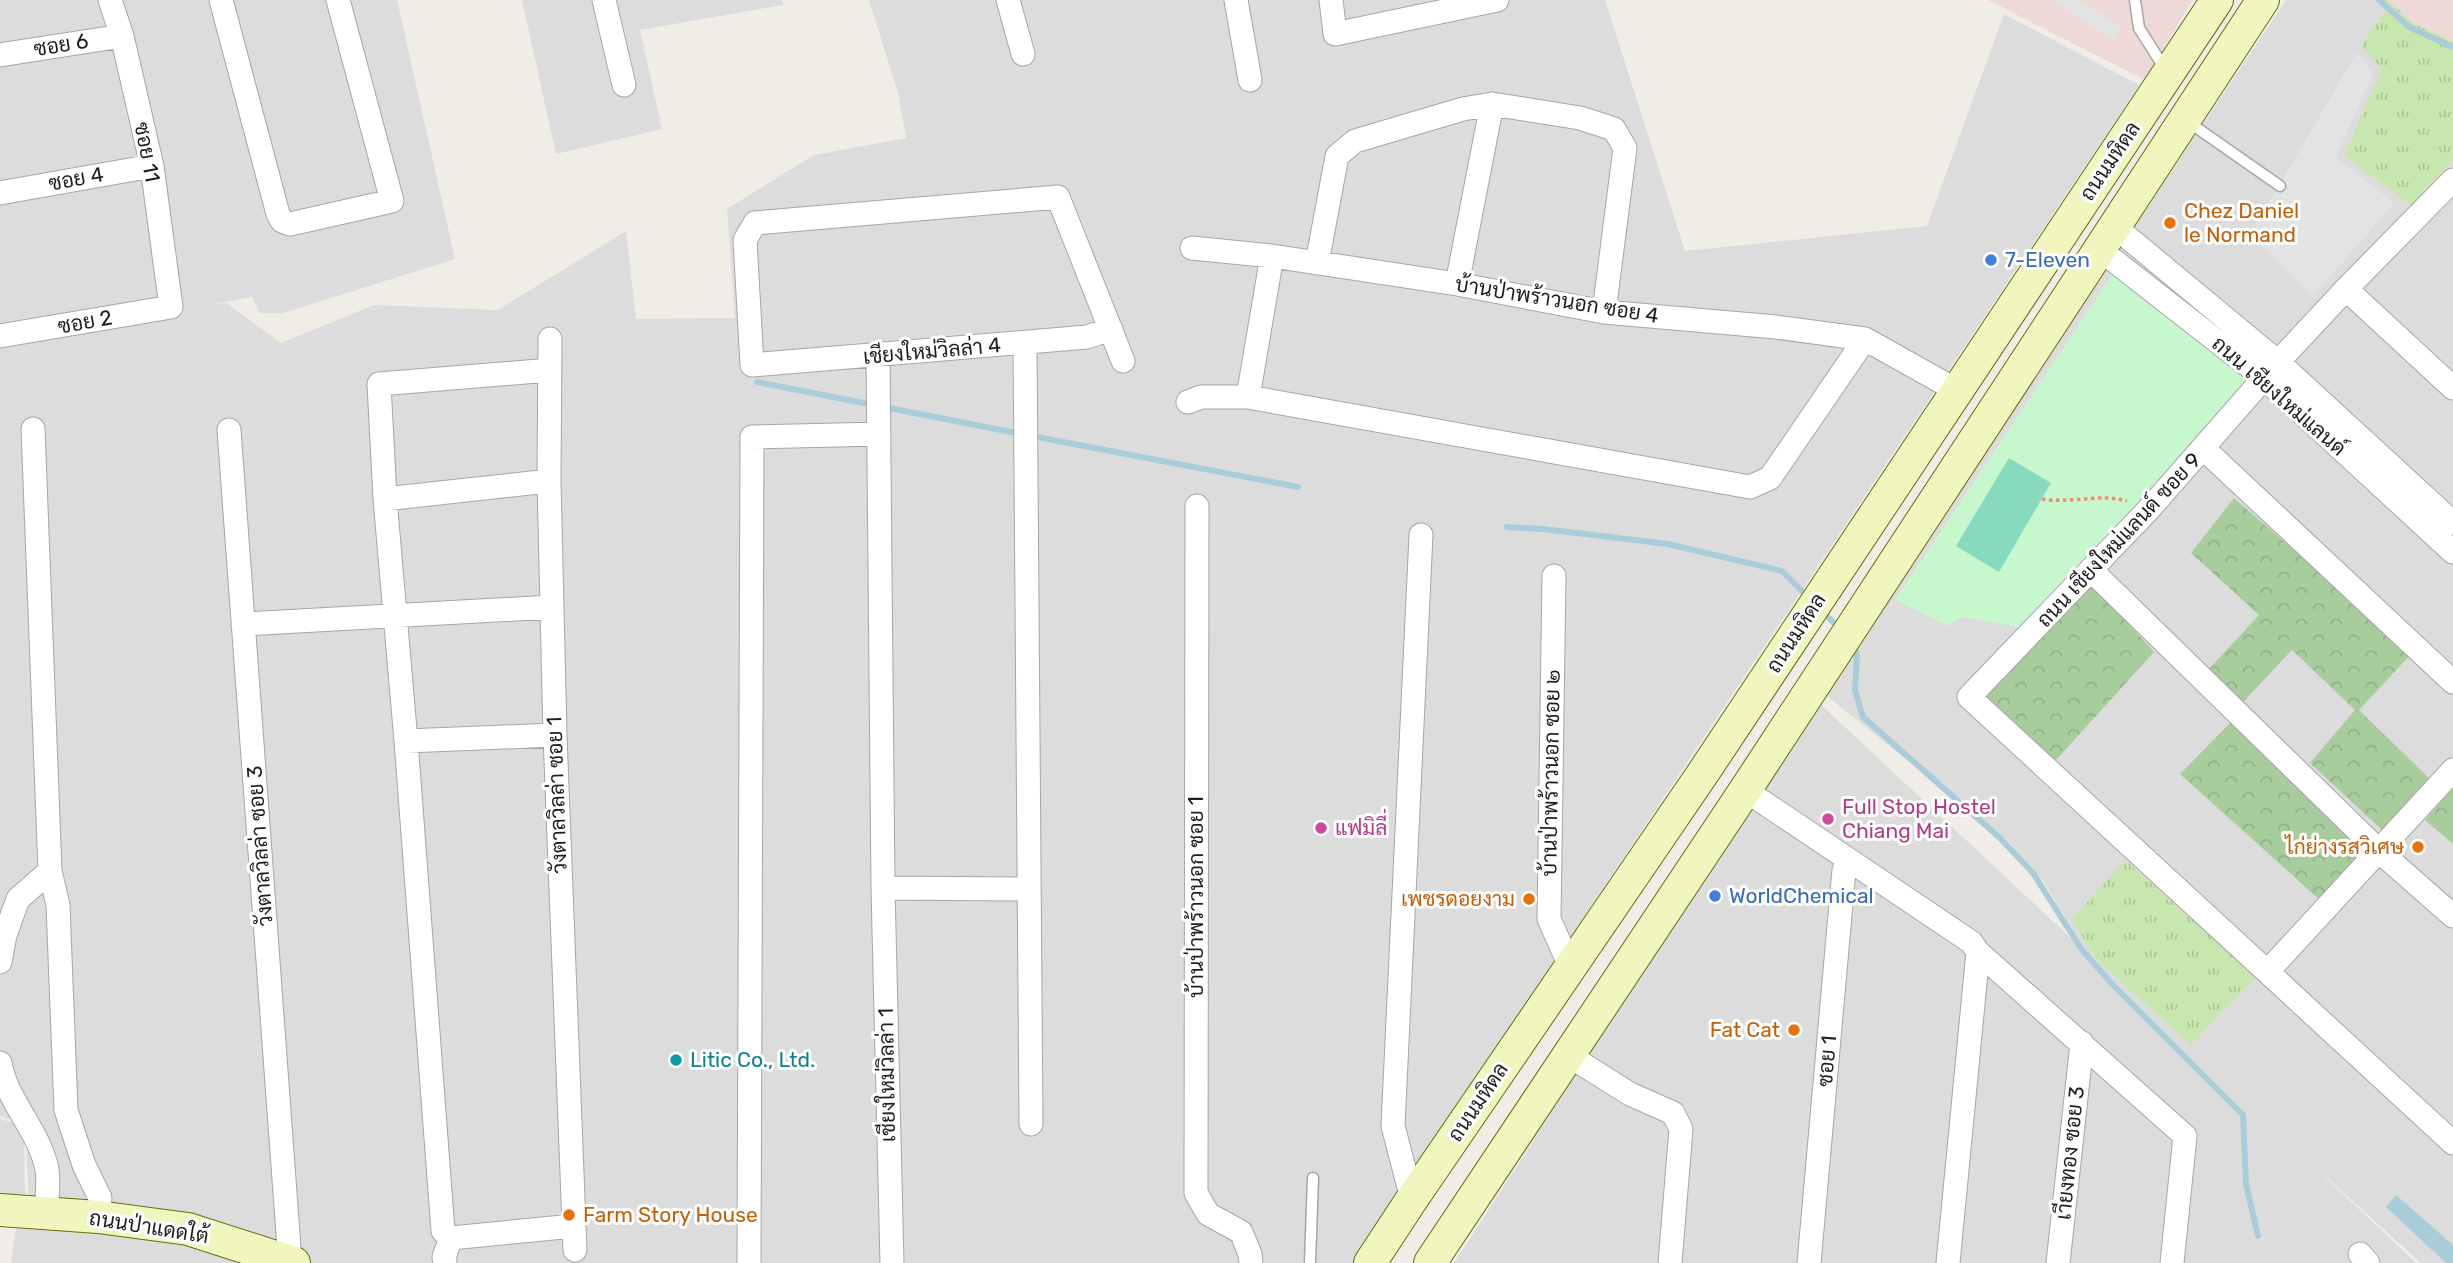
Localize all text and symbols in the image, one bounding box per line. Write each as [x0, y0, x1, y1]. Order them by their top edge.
street label: ซอย 6 [32, 28, 90, 61]
street label: ถนนมหิดล [2074, 116, 2145, 205]
street label: ซอย 11 [129, 120, 166, 184]
street label: ซอย 4 [46, 161, 105, 196]
place label: Chez Daniel le Normand [2184, 198, 2299, 247]
marker: Chez Daniel le Normand [2162, 215, 2178, 231]
place label: 7-Eleven [2005, 247, 2090, 272]
marker: 7-Eleven [1983, 252, 1999, 268]
street label: บ้านป่าพร้าวนอก ซอย 4 [1454, 271, 1661, 328]
street label: ซอย 2 [56, 304, 114, 339]
street label: ถนน เชียงใหม่แลนด์ [2207, 330, 2352, 461]
street label: เชียงใหม่วิลล่า 4 [862, 332, 1002, 369]
street label: ถนน เชียงใหม่แลนด์ ซอย 9 [2031, 447, 2206, 632]
street label: ถนนมหิดล [1761, 588, 1831, 677]
street label: บ้านป่าพร้าวนอก ซอย ๒ [1536, 669, 1565, 877]
street label: วังตาลวิลล่า ซอย 1 [541, 716, 572, 874]
street label: วังตาลวิลล่า ซอย 3 [241, 765, 278, 927]
place label: Full Stop Hostel Chiang Mai [1842, 794, 1996, 843]
street label: บ้านป่าพร้าวนอก ซอย 1 [1183, 796, 1208, 998]
place label: แฟมิลี่ [1335, 808, 1387, 840]
marker: Full Stop Hostel Chiang Mai [1820, 811, 1836, 827]
marker: แฟมิลี่ [1313, 820, 1329, 836]
place label: ไก่ย่างรสวิเศษ [2284, 834, 2405, 859]
marker: ไก่ย่างรสวิเศษ [2410, 839, 2426, 855]
place label: WorldChemical [1729, 883, 1874, 908]
place label: เพชรดอยงาม [1401, 886, 1515, 911]
marker: WorldChemical [1707, 888, 1723, 904]
marker: เพชรดอยงาม [1521, 891, 1537, 907]
street label: เชียงใหม่วิลล่า 1 [873, 1008, 900, 1142]
place label: Fat Cat [1710, 1017, 1780, 1042]
marker: Fat Cat [1786, 1022, 1802, 1038]
street label: ซอย 1 [1812, 1034, 1841, 1088]
place label: Litic Co., Ltd. [690, 1047, 815, 1072]
marker: Litic Co., Ltd. [668, 1052, 684, 1068]
street label: ถนนมหิดล [1442, 1057, 1513, 1146]
street label: เาียงทอง ซอย 3 [2050, 1085, 2089, 1221]
place label: Farm Story House [583, 1202, 758, 1227]
street label: ถนนป่าแดดใต้ [88, 1205, 211, 1248]
marker: Farm Story House [561, 1207, 577, 1223]

